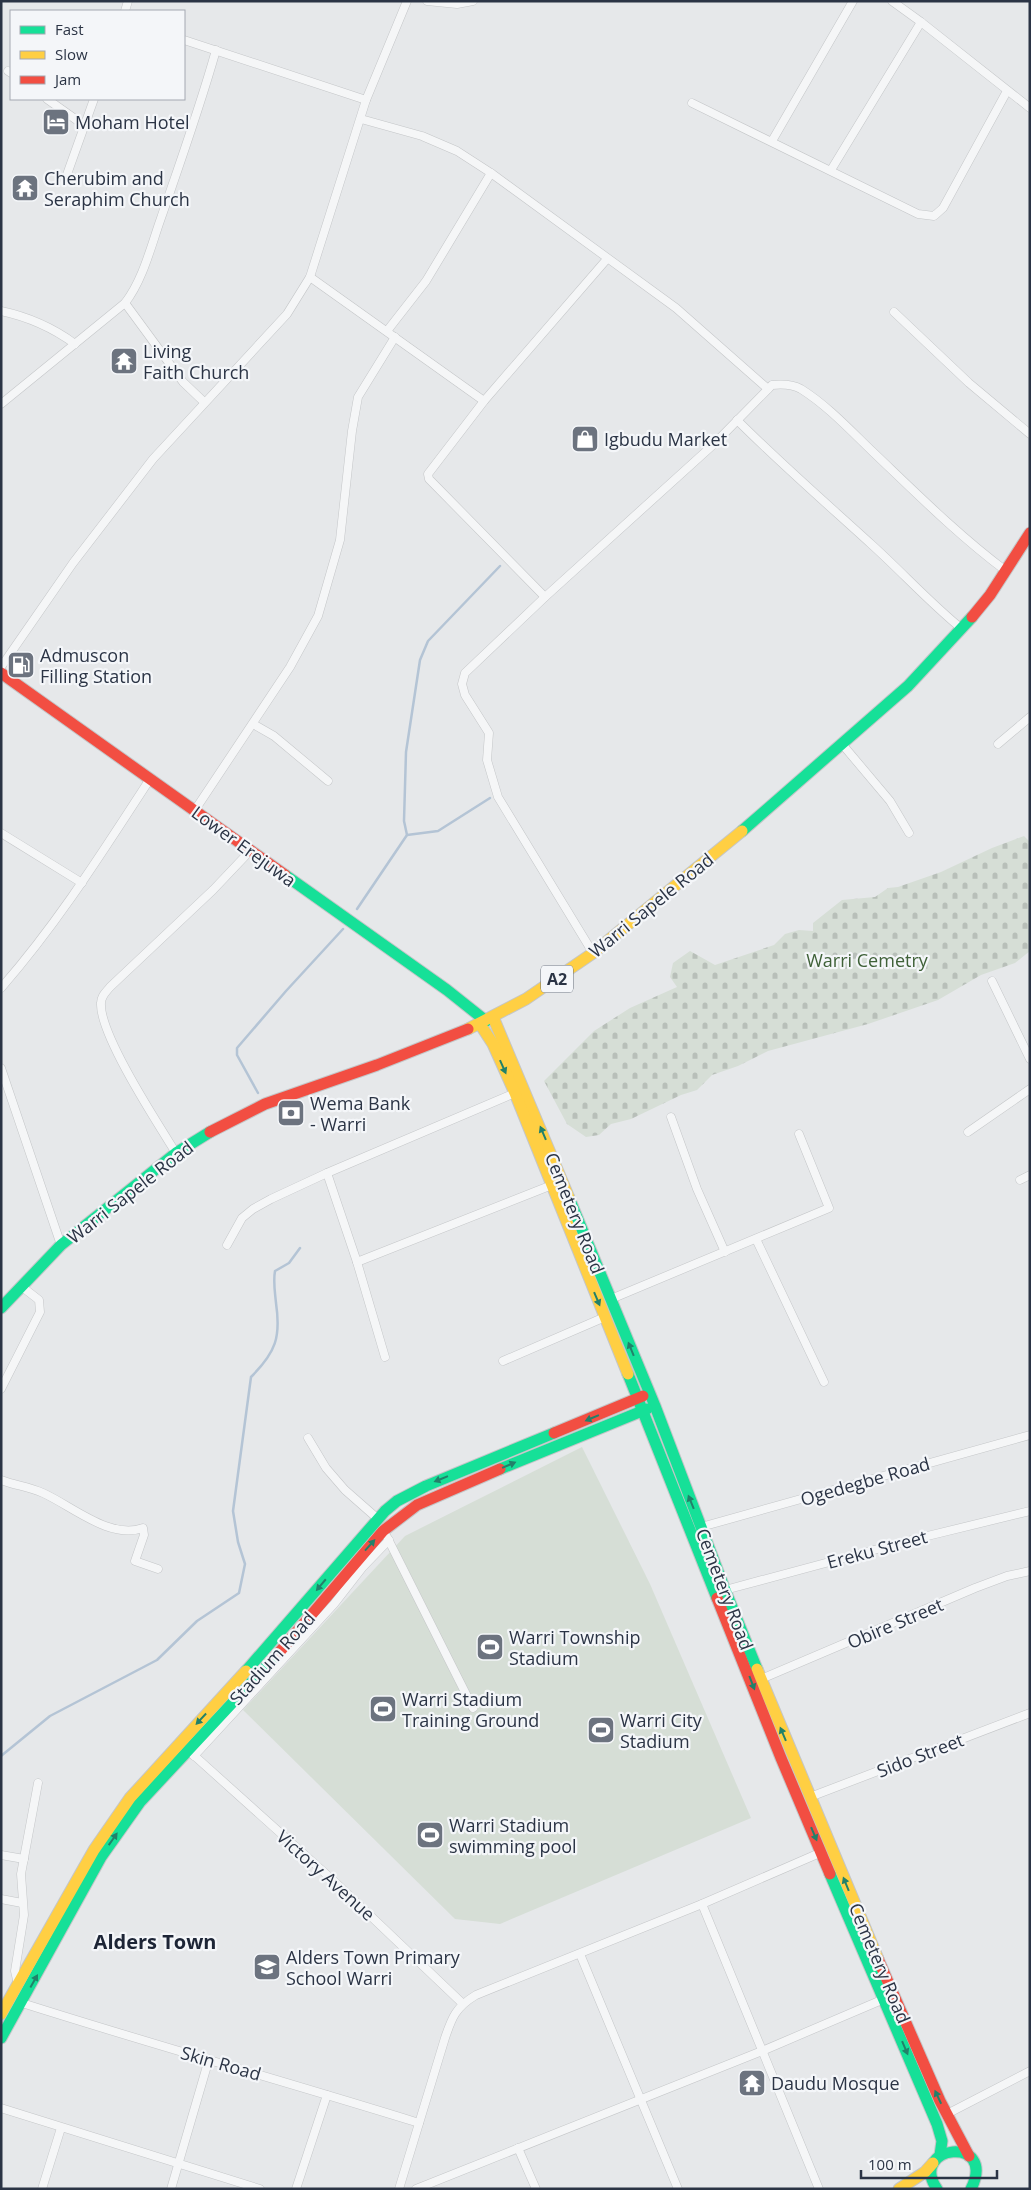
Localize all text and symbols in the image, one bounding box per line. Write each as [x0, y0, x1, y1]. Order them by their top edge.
legend [10, 10, 185, 100]
text: Fast [55, 19, 84, 39]
text: Slow [55, 44, 88, 64]
text: Jam [53, 69, 81, 89]
hotel icon: Moham Hotel [41, 107, 71, 137]
place label: Moham Hotel [75, 110, 190, 134]
place label: Cherubim and Seraphim Church [44, 166, 190, 211]
temple icon: Cherubim and Seraphim Church [10, 173, 40, 203]
place label: Living Faith Church [143, 339, 249, 384]
temple icon: Living Faith Church [109, 346, 139, 376]
shop icon: Igbudu Market [570, 424, 600, 454]
place label: Igbudu Market [604, 427, 727, 451]
place label: Admuscon Filling Station [40, 643, 152, 688]
fuel station icon: Admuscon Filling Station [6, 650, 36, 680]
street label: Lower Erejuwa [187, 800, 301, 892]
street label: Warri Sapele Road [584, 847, 718, 963]
park label: Warri Cemetry [806, 948, 929, 972]
road number: A2 [541, 966, 573, 992]
one-way arrow [500, 1060, 508, 1074]
place label: Wema Bank - Warri [310, 1091, 411, 1136]
bank icon: Wema Bank - Warri [276, 1098, 306, 1128]
one-way arrow [538, 1126, 546, 1140]
street label: Warri Sapele Road [62, 1135, 198, 1249]
street label: Cemetery Road [540, 1149, 610, 1277]
one-way arrow [594, 1292, 602, 1306]
one-way arrow [627, 1341, 634, 1356]
one-way arrow [585, 1415, 599, 1423]
street label: Ogedegbe Road [798, 1451, 932, 1511]
one-way arrow [502, 1461, 517, 1469]
one-way arrow [434, 1476, 448, 1484]
one-way arrow [686, 1494, 694, 1509]
street label: Ereku Street [824, 1524, 930, 1574]
street label: Cemetery Road [691, 1525, 759, 1653]
one-way arrow [364, 1540, 376, 1552]
one-way arrow [315, 1578, 327, 1590]
street label: Obire Street [843, 1592, 947, 1654]
street label: Stadium Road [224, 1606, 320, 1710]
place label: Warri Township Stadium [509, 1625, 640, 1670]
sports icon: Warri Township Stadium [475, 1632, 505, 1662]
one-way arrow [748, 1676, 756, 1691]
place label: Warri Stadium Training Ground [402, 1687, 539, 1732]
sports icon: Warri Stadium Training Ground [368, 1694, 398, 1724]
place label: Warri City Stadium [620, 1708, 703, 1753]
one-way arrow [195, 1712, 207, 1724]
sports icon: Warri City Stadium [586, 1715, 616, 1745]
one-way arrow [779, 1727, 787, 1741]
street label: Sido Street [873, 1727, 967, 1783]
place label: Warri Stadium swimming pool [449, 1813, 577, 1858]
sports icon: Warri Stadium swimming pool [415, 1820, 445, 1850]
street label: Victory Avenue [272, 1824, 380, 1926]
one-way arrow [810, 1827, 818, 1842]
one-way arrow [108, 1832, 118, 1846]
one-way arrow [842, 1876, 850, 1891]
street label: Cemetery Road [844, 1899, 916, 2027]
district label: Alders Town [94, 1928, 216, 1955]
place label: Alders Town Primary School Warri [286, 1945, 461, 1990]
school or university icon: Alders Town Primary School Warri [252, 1952, 282, 1982]
one-way arrow [30, 1974, 39, 1987]
street label: Skin Road [178, 2040, 264, 2086]
one-way arrow [901, 2041, 909, 2055]
temple icon: Daudu Mosque [737, 2068, 767, 2098]
place label: Daudu Mosque [771, 2071, 900, 2095]
one-way arrow [934, 2090, 942, 2104]
scale bar [861, 2148, 997, 2180]
text: 100 m [868, 2154, 912, 2174]

